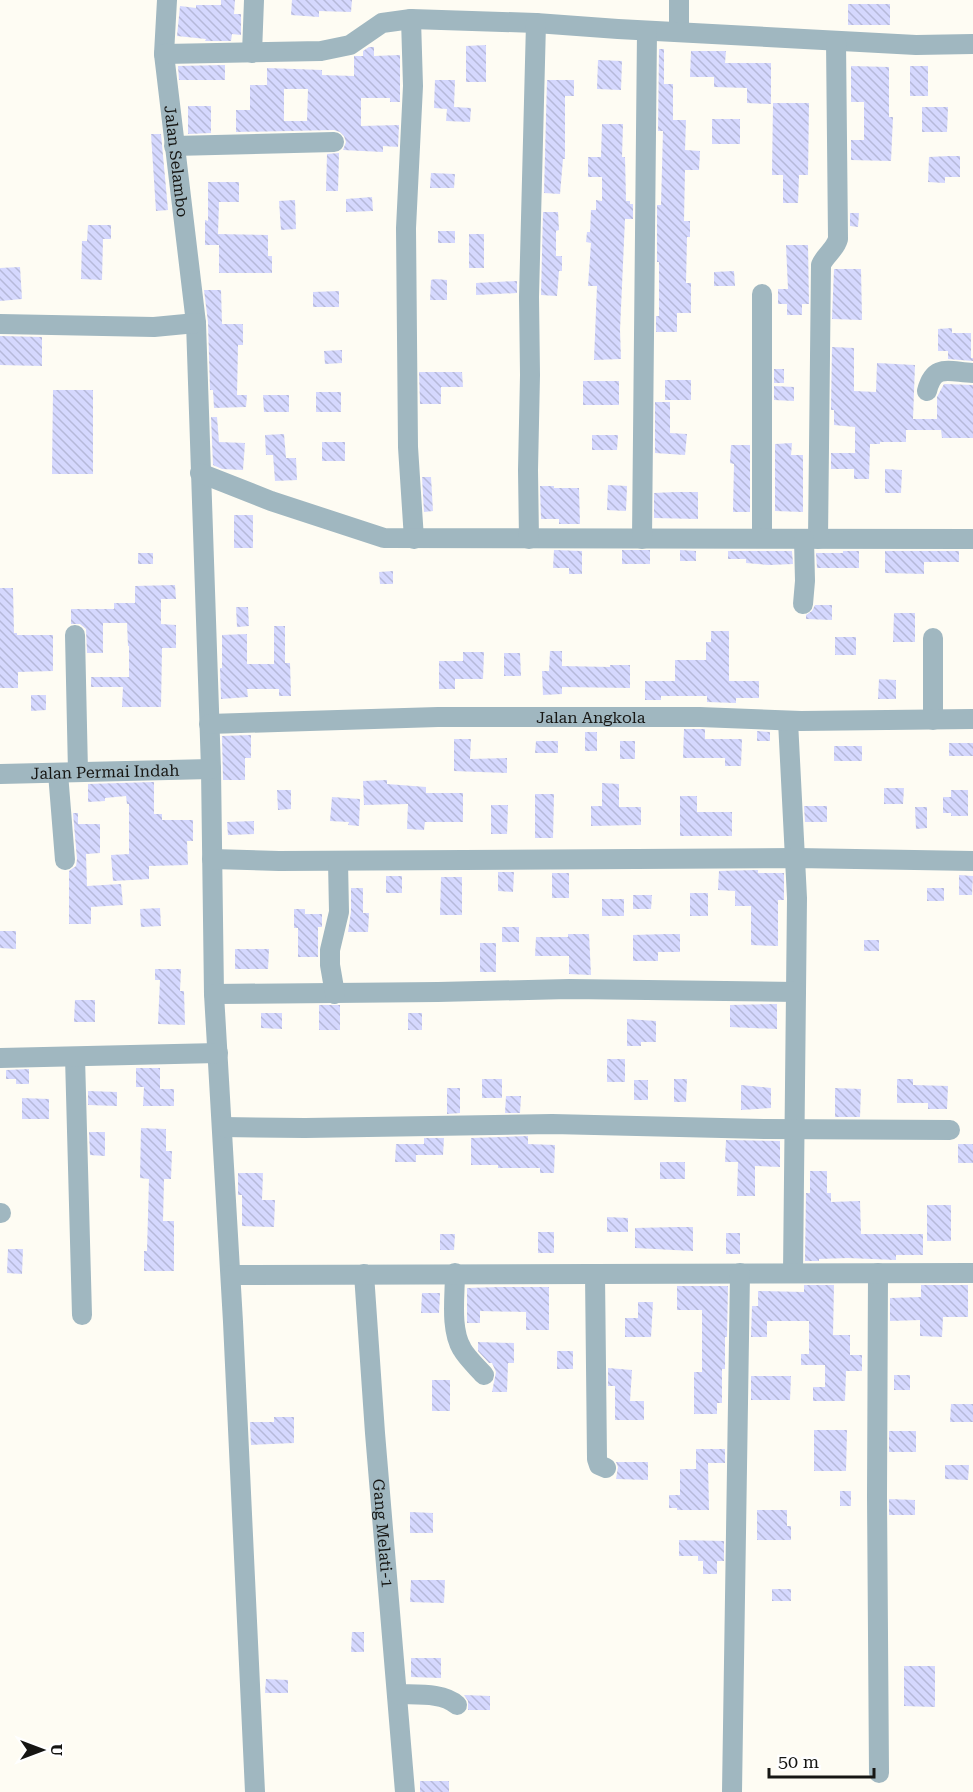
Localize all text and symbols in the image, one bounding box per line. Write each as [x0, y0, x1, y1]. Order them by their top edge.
street label: Jalan Selambo [161, 104, 193, 218]
street label: Jalan Angkola [536, 708, 646, 727]
street label: Jalan Permai Indah [30, 760, 180, 783]
street label: Gang Melati-1 [369, 1478, 397, 1588]
north arrow [12, 1720, 72, 1780]
scale bar [769, 1741, 874, 1779]
text: U [47, 1744, 66, 1756]
text: 50 m [778, 1751, 819, 1772]

